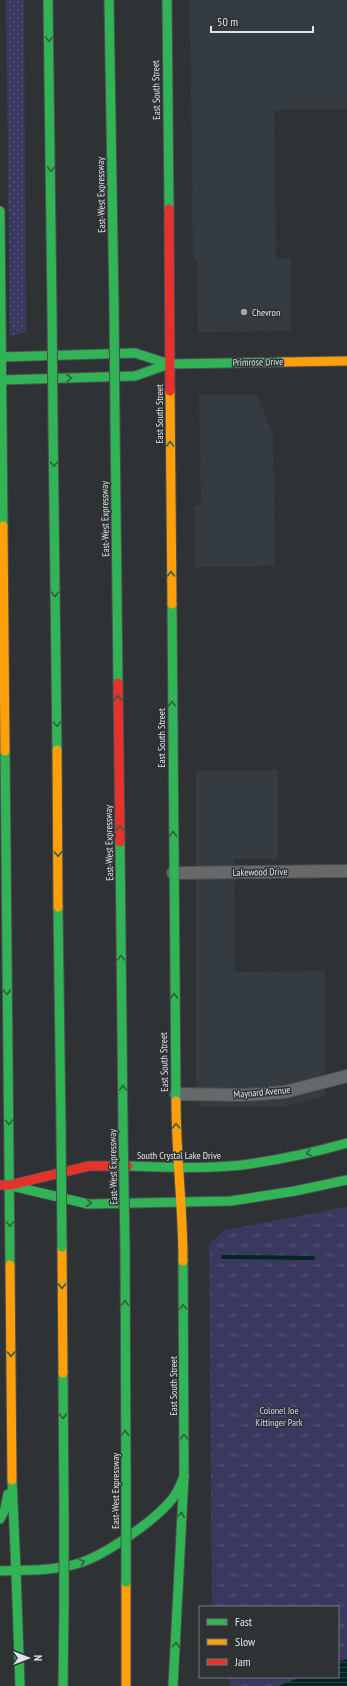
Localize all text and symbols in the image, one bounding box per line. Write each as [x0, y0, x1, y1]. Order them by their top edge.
scale bar [211, 8, 313, 34]
text: 50 m [217, 14, 238, 29]
one-way arrow [45, 36, 53, 42]
street label: East South Street [149, 60, 163, 120]
street label: East-West Expressway [94, 157, 108, 233]
one-way arrow [46, 166, 55, 172]
place label: Chevron [252, 306, 280, 319]
marker: Chevron [239, 307, 249, 317]
street label: Primrose Drive [233, 355, 283, 369]
one-way arrow [66, 374, 72, 382]
street label: East South Street [153, 384, 166, 444]
one-way arrow [166, 441, 174, 447]
one-way arrow [50, 461, 58, 467]
street label: East-West Expressway [98, 481, 112, 557]
one-way arrow [167, 571, 175, 577]
one-way arrow [51, 591, 59, 597]
one-way arrow [114, 695, 123, 701]
one-way arrow [168, 701, 176, 707]
street label: East South Street [155, 708, 168, 768]
one-way arrow [53, 721, 61, 727]
street label: East-West Expressway [102, 805, 116, 881]
one-way arrow [116, 825, 124, 831]
one-way arrow [169, 831, 177, 837]
one-way arrow [54, 851, 62, 857]
street label: Lakewood Drive [232, 865, 288, 879]
one-way arrow [117, 955, 125, 961]
one-way arrow [3, 989, 11, 995]
one-way arrow [170, 993, 178, 999]
street label: East South Street [157, 1032, 171, 1092]
street label: Maynard Avenue [233, 1083, 291, 1101]
one-way arrow [119, 1085, 127, 1091]
one-way arrow [5, 1119, 13, 1125]
one-way arrow [172, 1123, 180, 1129]
street label: East-West Expressway [106, 1129, 120, 1205]
street label: South Crystal Lake Drive [137, 1149, 221, 1162]
one-way arrow [306, 1149, 313, 1157]
one-way arrow [86, 1199, 92, 1208]
one-way arrow [6, 1221, 14, 1227]
one-way arrow [58, 1283, 66, 1289]
one-way arrow [121, 1300, 129, 1306]
one-way arrow [179, 1304, 187, 1310]
one-way arrow [7, 1351, 15, 1357]
street label: East South Street [167, 1356, 180, 1416]
park label: Colonel Joe Kittinger Park [255, 1404, 303, 1429]
one-way arrow [59, 1413, 67, 1419]
one-way arrow [121, 1430, 129, 1436]
one-way arrow [180, 1434, 188, 1440]
street label: East-West Expressway [109, 1453, 122, 1529]
one-way arrow [176, 1512, 185, 1518]
one-way arrow [79, 1558, 86, 1566]
legend [199, 1606, 339, 1678]
text: Fast [235, 1614, 253, 1629]
text: Slow [235, 1634, 256, 1649]
north arrow [8, 1638, 48, 1678]
one-way arrow [172, 1642, 181, 1648]
text: Jam [234, 1654, 251, 1669]
text: N [31, 1655, 45, 1661]

